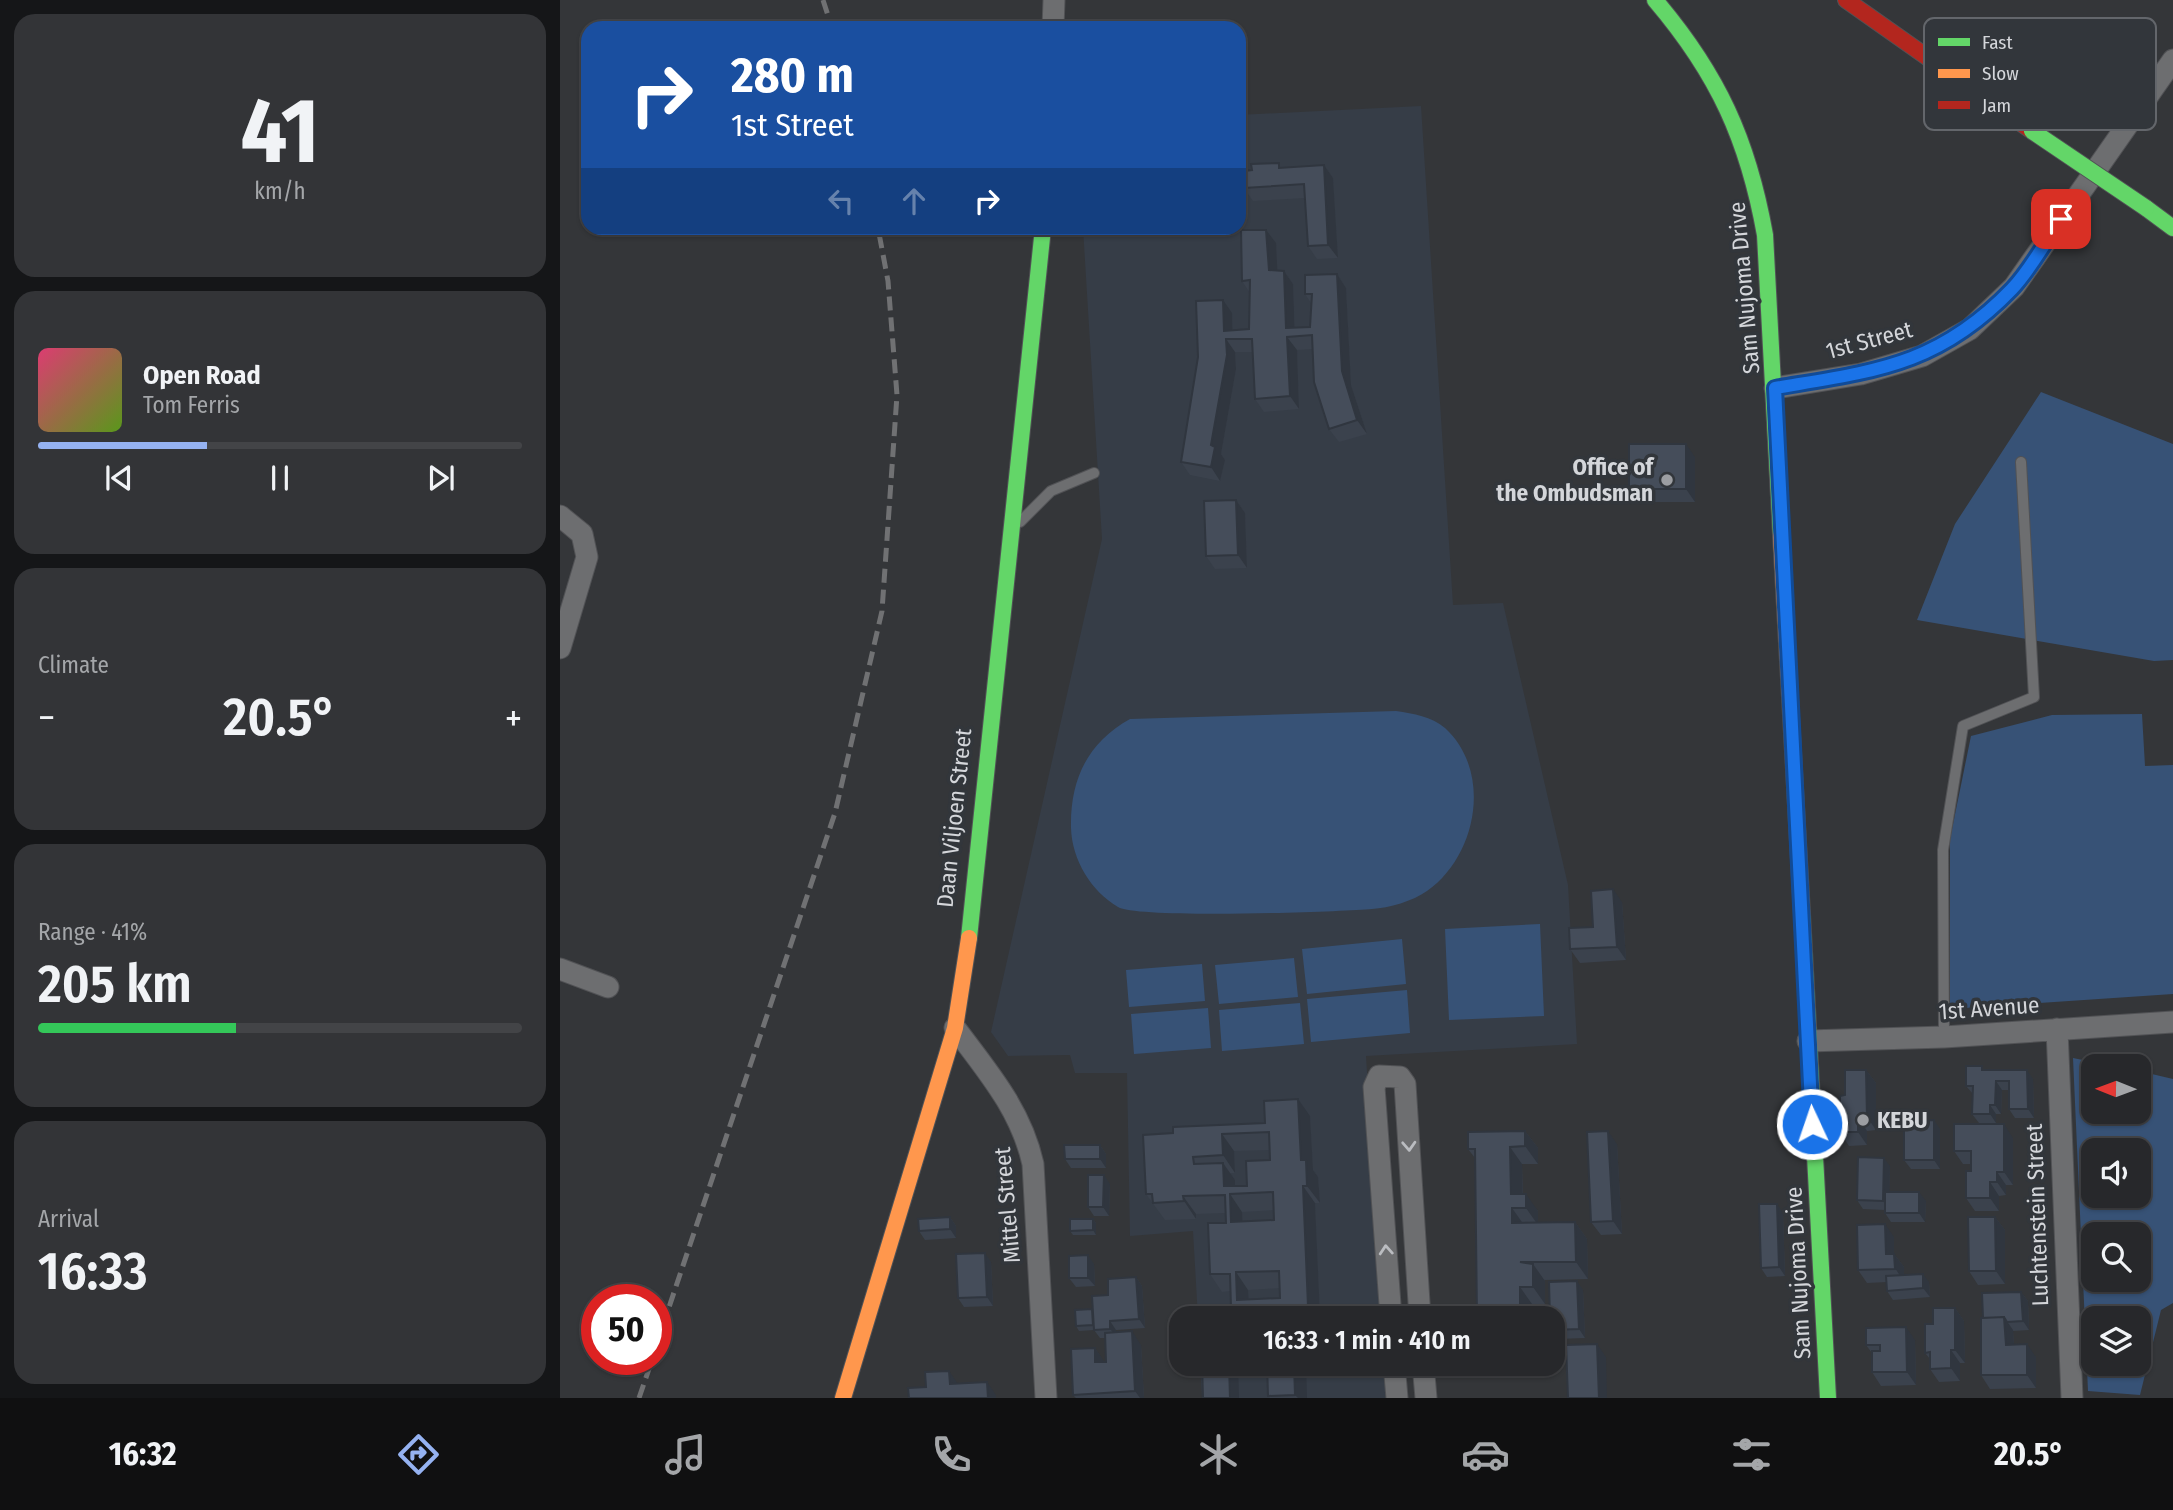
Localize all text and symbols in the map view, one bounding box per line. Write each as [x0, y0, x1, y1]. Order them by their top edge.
legend [1924, 18, 2156, 130]
text: Fast [1982, 31, 2013, 54]
text: 280 m [731, 46, 854, 105]
icon: right [616, 49, 707, 140]
text: Slow [1982, 62, 2019, 85]
text: 41 [240, 77, 320, 186]
text: Jam [1982, 94, 2011, 117]
text: 1st Street [731, 106, 854, 144]
text: km/h [254, 177, 306, 205]
icon: left [822, 182, 860, 220]
icon: ahead [895, 182, 933, 220]
icon: right [968, 182, 1006, 220]
pin [2031, 189, 2091, 249]
icon: arrive [2042, 200, 2080, 238]
street label: Sam Nujoma Drive [1723, 201, 1765, 375]
street label: 1st Street [1823, 315, 1916, 365]
text: Open Road [143, 360, 261, 391]
text: Tom Ferris [143, 391, 240, 419]
place label: Office of the Ombudsman [1496, 453, 1655, 507]
icon: previous [100, 459, 138, 497]
icon: pause [261, 459, 299, 497]
icon: next [422, 459, 460, 497]
marker: Office of the Ombudsman [1659, 472, 1675, 488]
text: Climate [38, 651, 109, 679]
text: 20.5° [223, 686, 337, 749]
text: − [38, 695, 55, 741]
text: + [505, 695, 522, 741]
street label: Daan Viljoen Street [931, 727, 977, 909]
text: Range · 41% [38, 918, 147, 946]
text: 205 km [38, 953, 192, 1016]
street label: 1st Avenue [1938, 991, 2040, 1025]
north arrow [2081, 1054, 2151, 1124]
map controls [2081, 1054, 2151, 1376]
position arrow [1775, 1087, 1849, 1161]
place label: KEBU [1877, 1106, 1928, 1134]
marker: KEBU [1855, 1112, 1871, 1128]
street label: Luchtenstein Street [2020, 1123, 2054, 1307]
button: sound [2081, 1138, 2151, 1208]
one-way arrow [1401, 1141, 1416, 1152]
street label: Mittel Street [988, 1145, 1026, 1264]
street label: Sam Nujoma Drive [1779, 1186, 1817, 1360]
text: Arrival [38, 1205, 99, 1233]
button: search [2081, 1222, 2151, 1292]
text: 16:33 [38, 1240, 148, 1303]
one-way arrow [1379, 1244, 1394, 1255]
speed limit sign: 50 [581, 1284, 672, 1375]
button: layers [2081, 1306, 2151, 1376]
text: 16:33 · 1 min · 410 m [1263, 1325, 1471, 1356]
icon: directions [394, 1430, 443, 1479]
icon: music [661, 1430, 710, 1479]
icon: phone [927, 1430, 976, 1479]
icon: climate [1194, 1430, 1243, 1479]
icon: car [1461, 1430, 1510, 1479]
icon: filters [1727, 1430, 1776, 1479]
text: 16:32 [109, 1435, 177, 1473]
text: 20.5° [1994, 1435, 2064, 1473]

